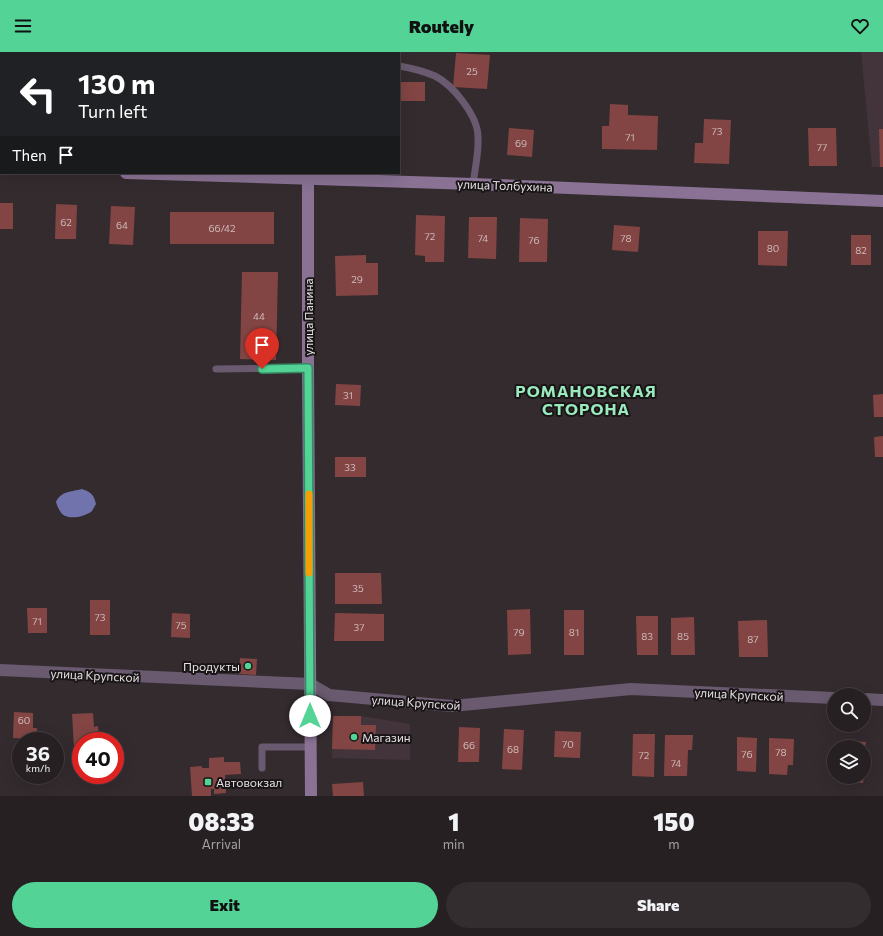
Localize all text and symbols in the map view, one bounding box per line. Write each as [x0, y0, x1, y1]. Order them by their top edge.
icon: menu [12, 15, 34, 37]
text: Routely [409, 15, 474, 37]
icon: heart [849, 15, 871, 37]
house number: 25 [466, 65, 478, 77]
text: 130 m [78, 66, 155, 100]
icon: left [12, 68, 64, 120]
text: Turn left [78, 100, 147, 122]
house number: 73 [712, 125, 723, 137]
house number: 71 [625, 131, 635, 143]
house number: 69 [515, 137, 527, 149]
house number: 77 [817, 141, 827, 153]
icon: arrive [55, 144, 77, 166]
text: Then [12, 146, 47, 164]
street label: улица Толбухина [457, 176, 553, 194]
house number: 62 [60, 216, 72, 228]
house number: 64 [116, 219, 128, 231]
house number: 66/42 [208, 222, 236, 234]
house number: 72 [425, 230, 436, 242]
house number: 74 [478, 232, 488, 244]
house number: 78 [620, 232, 632, 244]
house number: 76 [528, 234, 540, 246]
house number: 80 [767, 242, 779, 254]
house number: 82 [855, 244, 867, 256]
house number: 29 [351, 273, 363, 285]
street label: улица Панина [301, 278, 315, 356]
house number: 44 [253, 310, 265, 322]
pin [245, 328, 279, 369]
icon: arrive [251, 334, 273, 356]
district label: РОМАНОВСКАЯ СТОРОНА [515, 381, 657, 418]
house number: 31 [343, 389, 353, 401]
house number: 33 [344, 461, 356, 473]
house number: 35 [352, 582, 364, 594]
house number: 73 [95, 611, 106, 623]
house number: 71 [32, 615, 42, 627]
house number: 75 [176, 619, 187, 631]
house number: 37 [354, 621, 364, 633]
house number: 79 [513, 626, 525, 638]
house number: 81 [569, 626, 579, 638]
house number: 83 [641, 630, 653, 642]
house number: 85 [677, 630, 689, 642]
house number: 87 [747, 633, 759, 645]
place label: Продукты [183, 659, 240, 673]
marker: Продукты [243, 661, 253, 671]
street label: улица Крупской [50, 666, 140, 684]
street label: улица Крупской [694, 685, 784, 703]
map controls [827, 688, 871, 784]
button: search [827, 688, 871, 732]
street label: улица Крупской [371, 692, 461, 712]
position arrow [289, 695, 331, 737]
house number: 60 [18, 714, 30, 726]
place label: Магазин [362, 730, 411, 744]
speed limit sign: 40 [72, 732, 124, 784]
marker: Магазин [349, 732, 359, 742]
house number: 70 [562, 738, 574, 750]
house number: 66 [463, 739, 475, 751]
button: layers [827, 740, 871, 784]
text: 36 [26, 741, 50, 765]
house number: 68 [507, 743, 519, 755]
house number: 78 [775, 746, 787, 758]
house number: 76 [741, 748, 753, 760]
house number: 72 [639, 749, 650, 761]
house number: 74 [671, 757, 681, 769]
text: km/h [26, 762, 50, 774]
place label: Автовокзал [216, 775, 282, 789]
marker: Автовокзал [203, 777, 213, 787]
text: 08:33 [188, 807, 254, 836]
text: 1 [448, 807, 459, 836]
text: 150 [653, 807, 695, 836]
text: Arrival [202, 836, 241, 852]
text: min [443, 836, 465, 852]
text: m [668, 836, 680, 852]
button: Exit [12, 882, 438, 928]
button: Share [446, 882, 871, 928]

